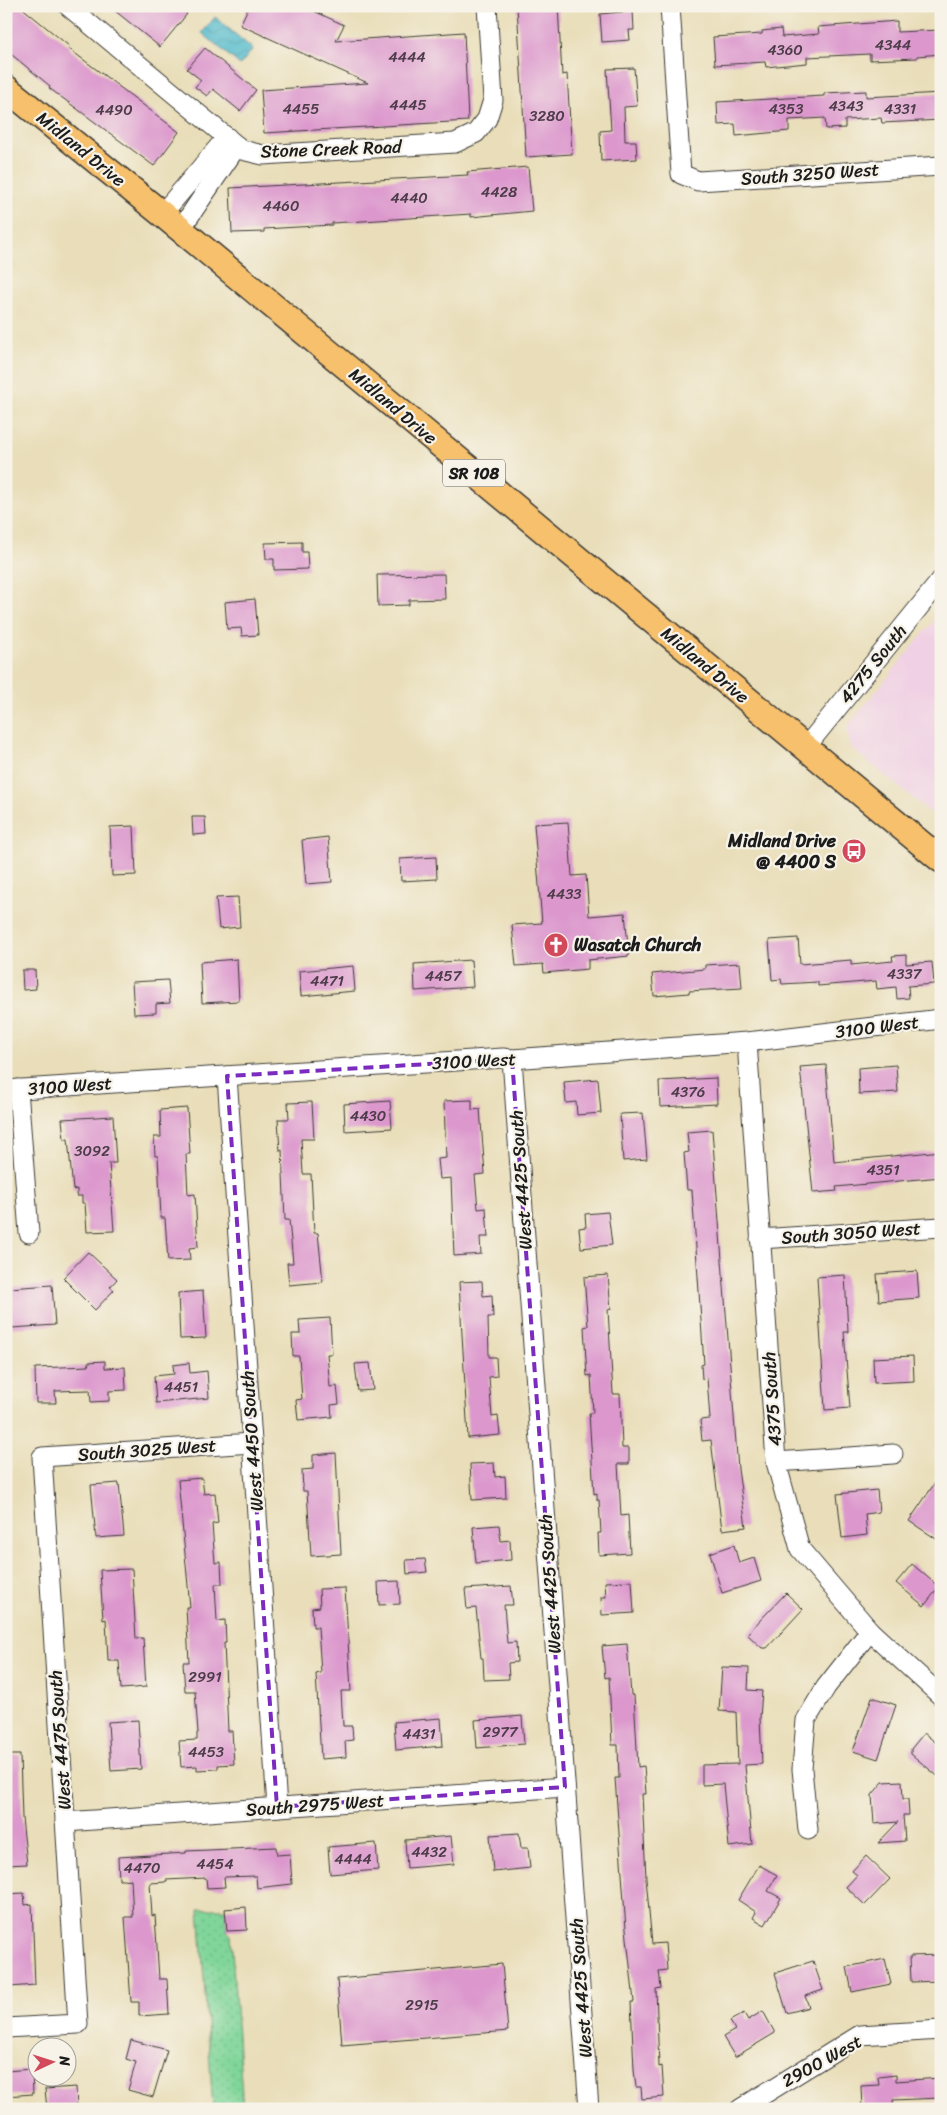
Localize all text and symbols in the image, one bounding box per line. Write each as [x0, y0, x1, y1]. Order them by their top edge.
house number: 4344 [875, 32, 911, 58]
house number: 4360 [767, 37, 803, 63]
house number: 4444 [388, 44, 426, 70]
house number: 4445 [389, 92, 427, 118]
house number: 4343 [828, 93, 864, 119]
house number: 4455 [282, 96, 320, 122]
house number: 4353 [768, 96, 804, 122]
house number: 4331 [884, 96, 916, 122]
house number: 4490 [95, 97, 133, 123]
street label: Midland Drive [29, 103, 133, 195]
house number: 3280 [529, 103, 565, 129]
street label: Stone Creek Road [260, 130, 404, 167]
street label: South 3250 West [740, 153, 880, 195]
house number: 4428 [481, 179, 517, 205]
house number: 4440 [390, 185, 428, 211]
house number: 4460 [263, 193, 299, 219]
street label: Midland Drive [341, 359, 445, 453]
road number: SR 108 [443, 459, 505, 486]
street label: 4275 South [831, 617, 915, 711]
street label: Midland Drive [653, 618, 757, 712]
place label: Midland Drive @ 4400 S [727, 825, 837, 878]
bus stop icon: Midland Drive @ 4400 S [841, 838, 867, 864]
house number: 4433 [546, 881, 582, 907]
place label: Wasatch Church [574, 929, 702, 961]
church icon: Wasatch Church [543, 932, 569, 958]
house number: 4337 [887, 961, 923, 987]
house number: 4457 [425, 963, 463, 989]
house number: 4471 [310, 968, 344, 994]
street label: 3100 West [833, 1006, 921, 1048]
street label: 3100 West [431, 1043, 517, 1079]
street label: 3100 West [27, 1067, 113, 1105]
house number: 4376 [671, 1079, 705, 1105]
house number: 4430 [350, 1103, 386, 1129]
street label: West 4425 South [500, 1109, 542, 1251]
house number: 3092 [74, 1138, 110, 1164]
house number: 4351 [866, 1157, 900, 1183]
street label: South 3050 West [780, 1212, 922, 1254]
street label: 4375 South [753, 1351, 791, 1447]
street label: West 4450 South [231, 1370, 273, 1512]
house number: 4451 [164, 1374, 198, 1400]
street label: South 3025 West [77, 1429, 217, 1471]
street label: West 4425 South [529, 1513, 571, 1655]
house number: 2991 [188, 1664, 222, 1690]
street label: West 4475 South [39, 1669, 81, 1811]
house number: 2977 [483, 1719, 519, 1745]
house number: 4431 [402, 1721, 436, 1747]
house number: 4453 [188, 1739, 224, 1765]
street label: South 2975 West [245, 1784, 385, 1826]
house number: 4432 [411, 1839, 447, 1865]
house number: 4444 [334, 1846, 372, 1872]
house number: 4454 [196, 1851, 234, 1877]
house number: 4470 [124, 1855, 160, 1881]
street label: West 4425 South [560, 1917, 602, 2059]
house number: 2915 [405, 1992, 439, 2018]
street label: 2900 West [776, 2026, 868, 2096]
north arrow [28, 2038, 78, 2088]
text: N [52, 2054, 77, 2067]

